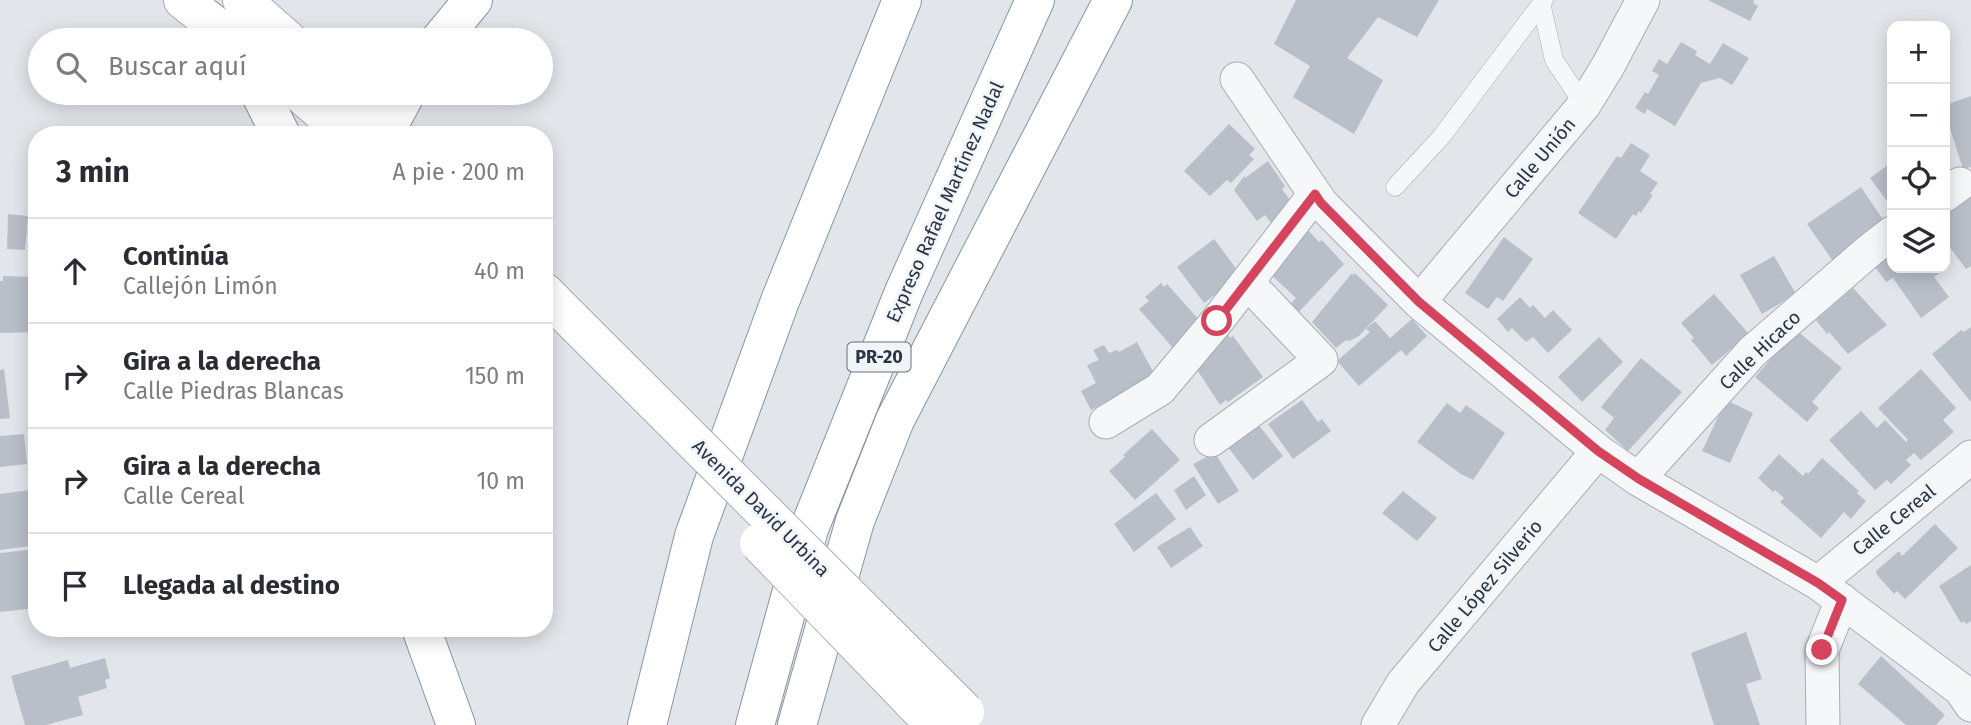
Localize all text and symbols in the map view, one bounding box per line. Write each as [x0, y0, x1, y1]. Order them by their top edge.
map controls [1887, 21, 1950, 273]
button: + [1887, 21, 1950, 84]
search box [28, 28, 553, 105]
icon: search [52, 48, 90, 86]
text: Buscar aquí [108, 51, 246, 82]
street label: Expreso Rafael Martínez Nadal [881, 78, 1009, 326]
button: − [1887, 84, 1950, 147]
street label: Calle Unión [1500, 113, 1580, 203]
button: locate [1887, 147, 1950, 210]
text: 3 min [56, 154, 130, 190]
text: A pie · 200 m [392, 158, 525, 186]
button: layers [1887, 210, 1950, 273]
text: Continúa [123, 241, 229, 272]
icon: ahead [56, 252, 94, 290]
text: 40 m [474, 257, 525, 285]
text: Callejón Limón [123, 272, 278, 300]
route start [1201, 305, 1232, 336]
street label: Calle Hicaco [1714, 305, 1806, 395]
road number: PR-20 [848, 342, 910, 372]
text: Gira a la derecha [123, 346, 321, 377]
icon: right [56, 357, 94, 395]
text: 150 m [465, 362, 525, 390]
text: Calle Piedras Blancas [123, 377, 344, 405]
street label: Avenida David Urbina [687, 434, 835, 582]
text: Gira a la derecha [123, 451, 321, 482]
icon: right [56, 462, 94, 500]
text: 10 m [476, 467, 525, 495]
street label: Calle Cereal [1848, 479, 1941, 560]
text: Calle Cereal [123, 482, 244, 510]
street label: Calle López Silverio [1423, 515, 1547, 657]
icon: arrive [56, 567, 94, 605]
text: Llegada al destino [123, 570, 340, 601]
route end [1806, 634, 1837, 665]

